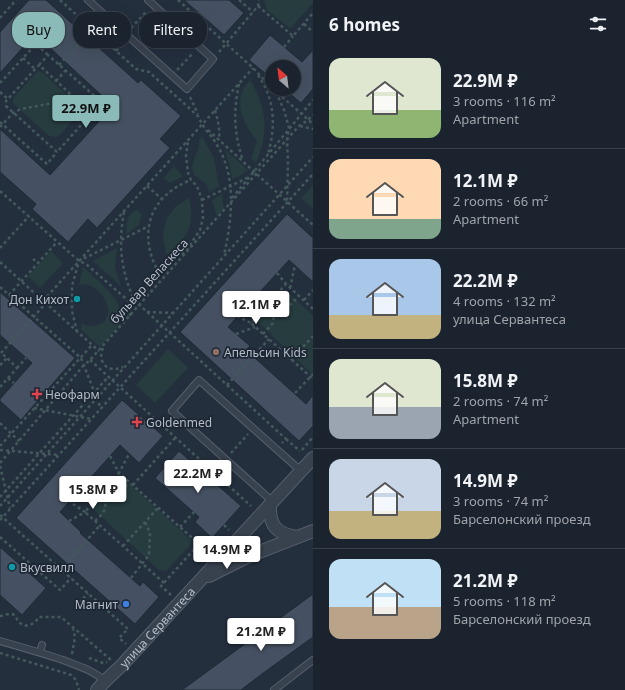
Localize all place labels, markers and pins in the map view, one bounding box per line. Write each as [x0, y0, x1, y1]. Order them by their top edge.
pin: 22.9M ₽ [49, 95, 123, 129]
place label: Дон Кихот [9, 291, 69, 308]
pin: 12.1M ₽ [219, 291, 293, 325]
marker: Дон Кихот [72, 294, 82, 304]
place label: Апельсин Kids [224, 344, 307, 361]
marker: Апельсин Kids [211, 347, 221, 357]
place label: Неофарм [45, 386, 100, 403]
marker: Неофарм [32, 389, 42, 399]
place label: Goldenmed [146, 414, 212, 431]
marker: Goldenmed [131, 416, 143, 428]
pin: 22.2M ₽ [161, 460, 235, 494]
pin: 15.8M ₽ [56, 476, 130, 510]
pin: 14.9M ₽ [190, 536, 264, 570]
place label: Вкусвилл [20, 559, 74, 576]
marker: Вкусвилл [7, 562, 17, 572]
place label: Магнит [75, 596, 118, 613]
marker: Магнит [121, 599, 131, 609]
pin: 21.2M ₽ [224, 618, 298, 652]

